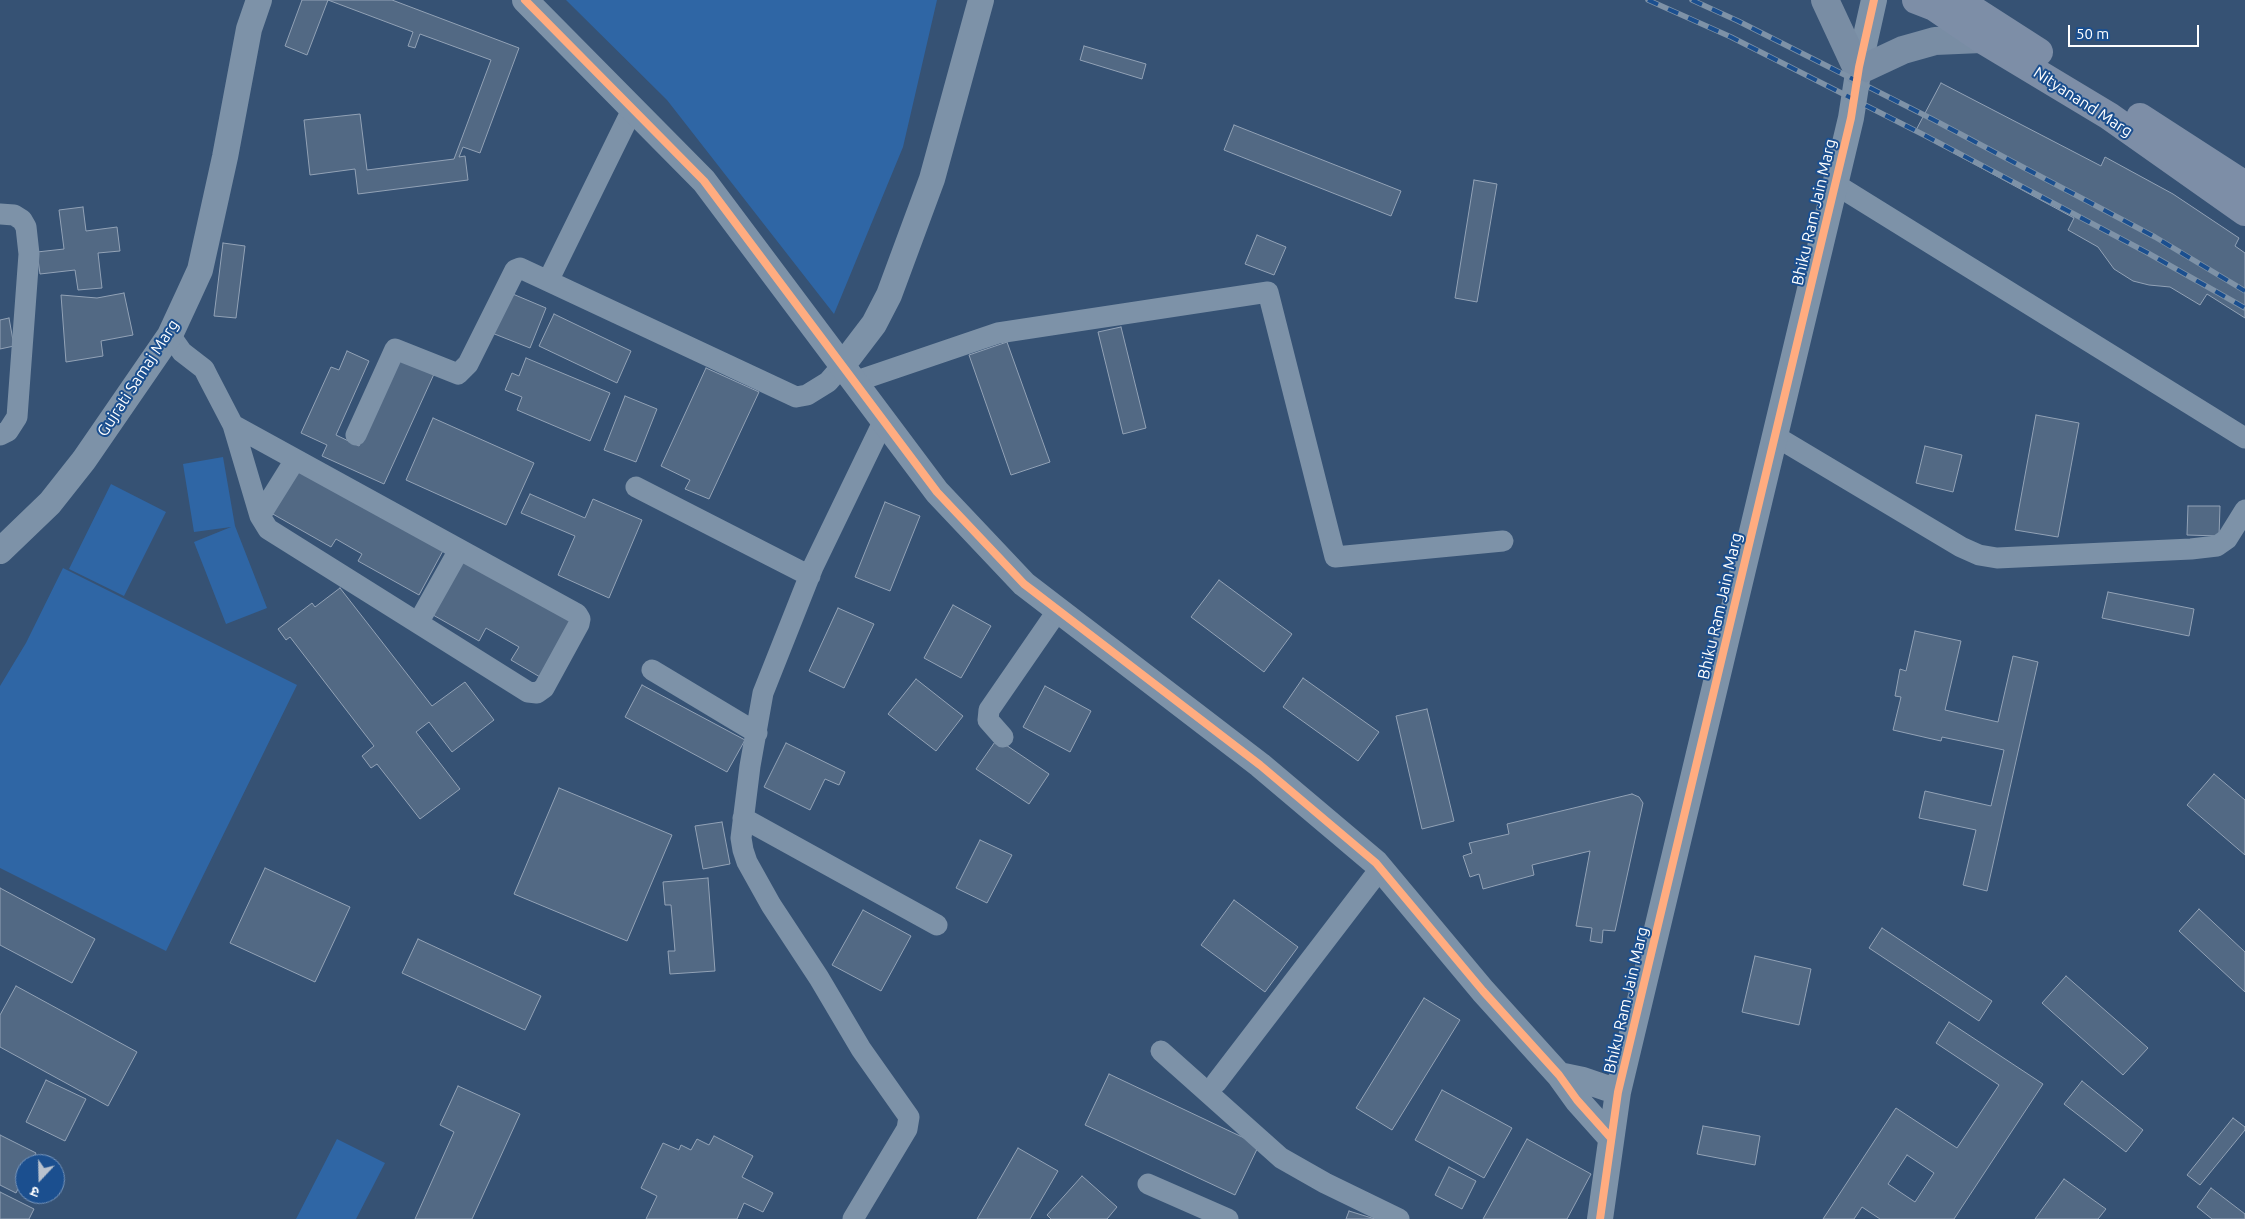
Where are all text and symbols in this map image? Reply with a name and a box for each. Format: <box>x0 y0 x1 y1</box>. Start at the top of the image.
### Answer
scale bar <box>2070 15 2201 47</box>
text: 50 m <box>2076 25 2109 42</box>
street label: Nityanand Marg <box>2030 63 2136 141</box>
street label: Bhiku Ram Jain Marg <box>1788 137 1840 287</box>
street label: Gujrati Samaj Marg <box>93 316 183 440</box>
street label: Bhiku Ram Jain Marg <box>1694 531 1746 681</box>
street label: Bhiku Ram Jain Marg <box>1600 925 1652 1075</box>
north arrow <box>15 1154 65 1204</box>
text: उ <box>28 1183 42 1201</box>

